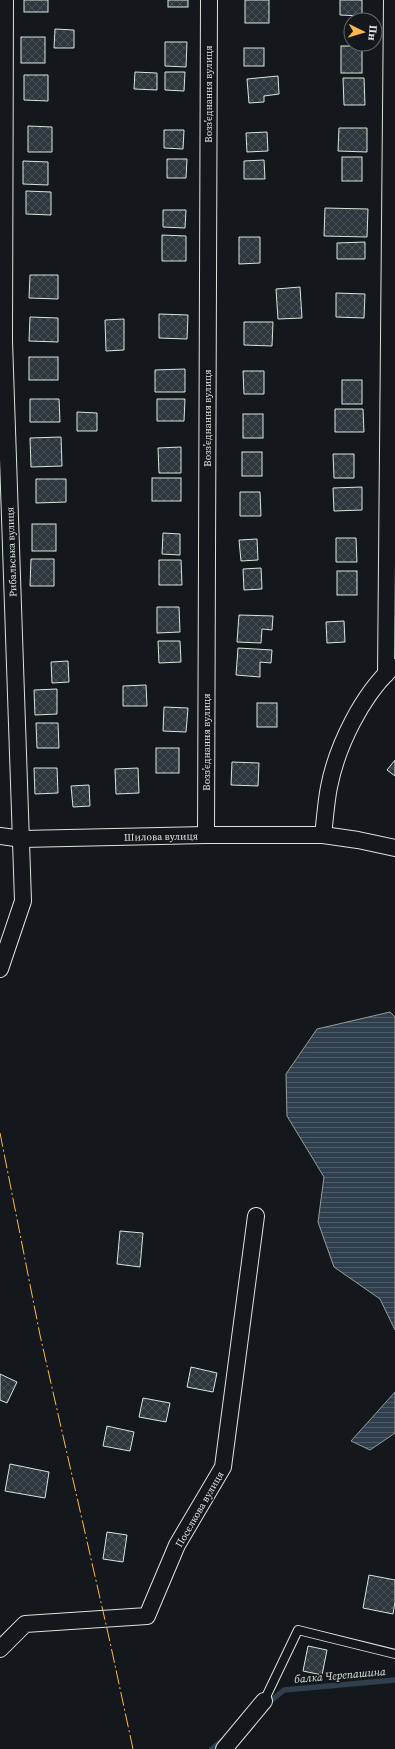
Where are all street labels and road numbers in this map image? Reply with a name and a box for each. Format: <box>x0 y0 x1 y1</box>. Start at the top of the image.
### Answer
street label: Возз’єднання вулиця <box>202 45 215 143</box>
street label: Возз’єднання вулиця <box>201 369 214 467</box>
street label: Рибальська вулиця <box>3 507 20 597</box>
street label: Возз’єднання вулиця <box>200 693 213 791</box>
street label: Шилова вулиця <box>124 829 198 844</box>
street label: Посєлкова вулиця <box>172 1469 226 1549</box>

